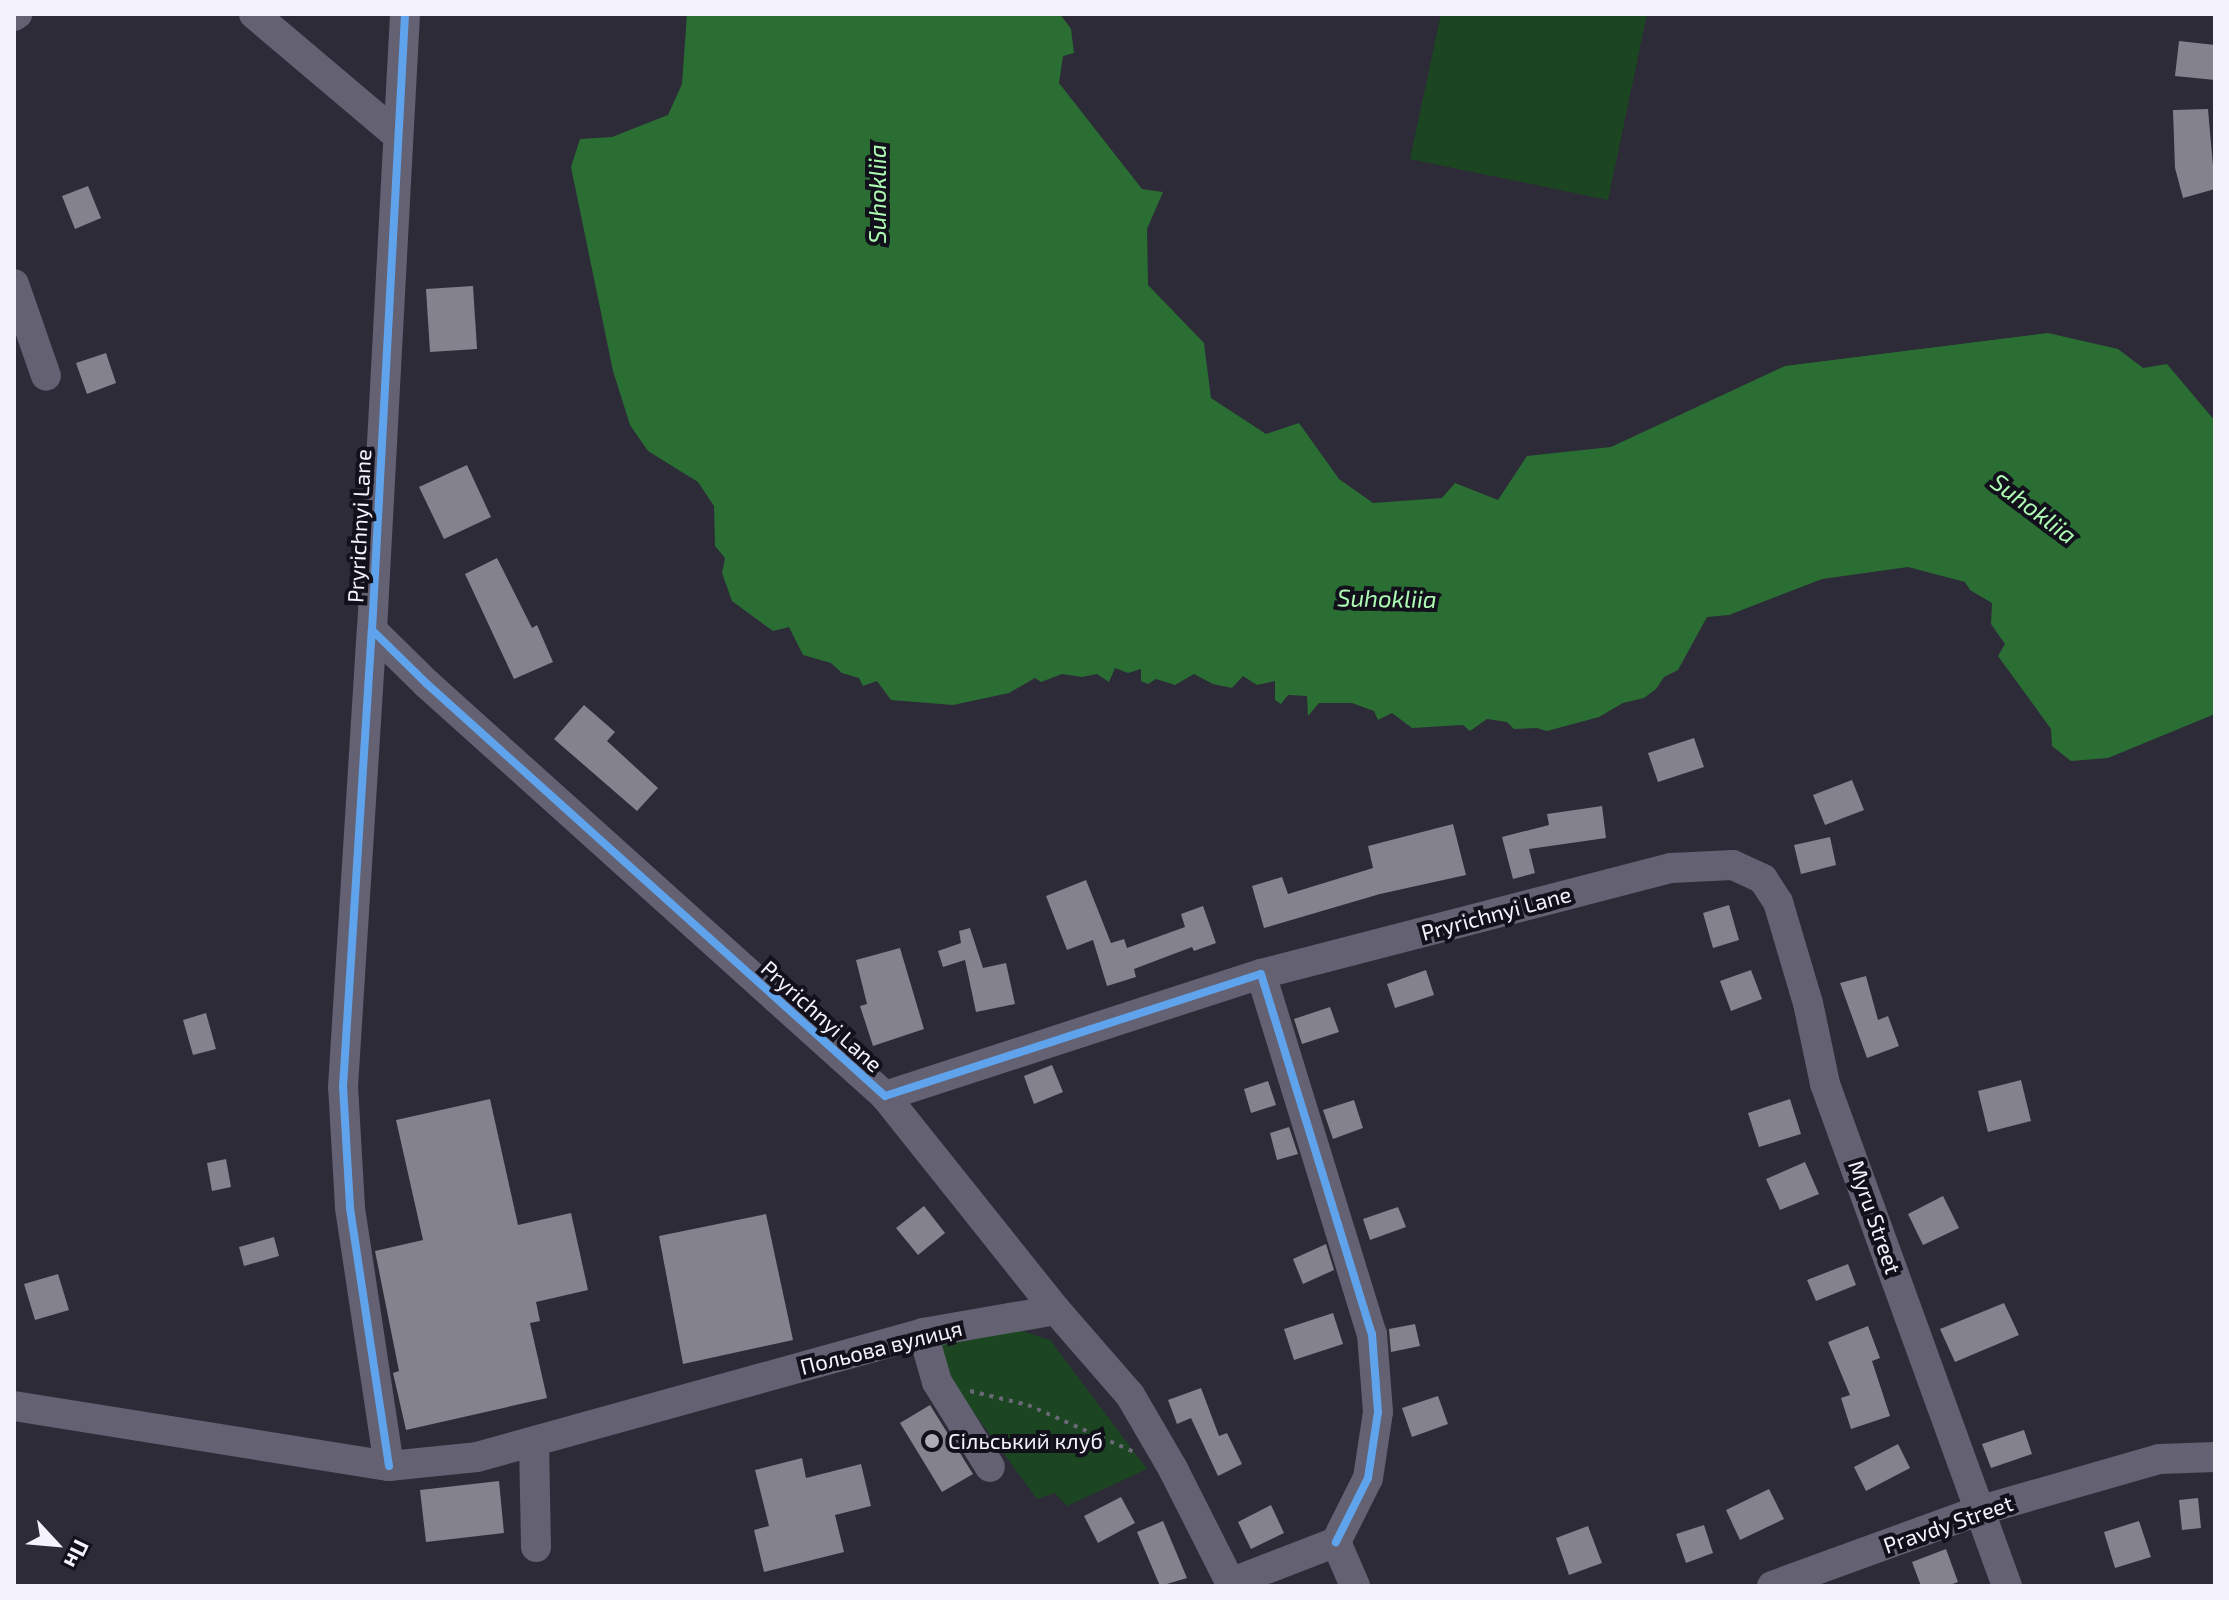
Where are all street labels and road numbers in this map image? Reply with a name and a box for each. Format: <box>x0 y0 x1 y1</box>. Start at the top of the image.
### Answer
street label: Pryrichnyi Lane <box>342 448 376 604</box>
street label: Pryrichnyi Lane <box>1418 880 1574 946</box>
street label: Pryrichnyi Lane <box>756 955 888 1077</box>
street label: Myru Street <box>1843 1157 1907 1277</box>
street label: Польова вулиця <box>797 1314 965 1380</box>
street label: Pravdy Street <box>1880 1489 2016 1559</box>

